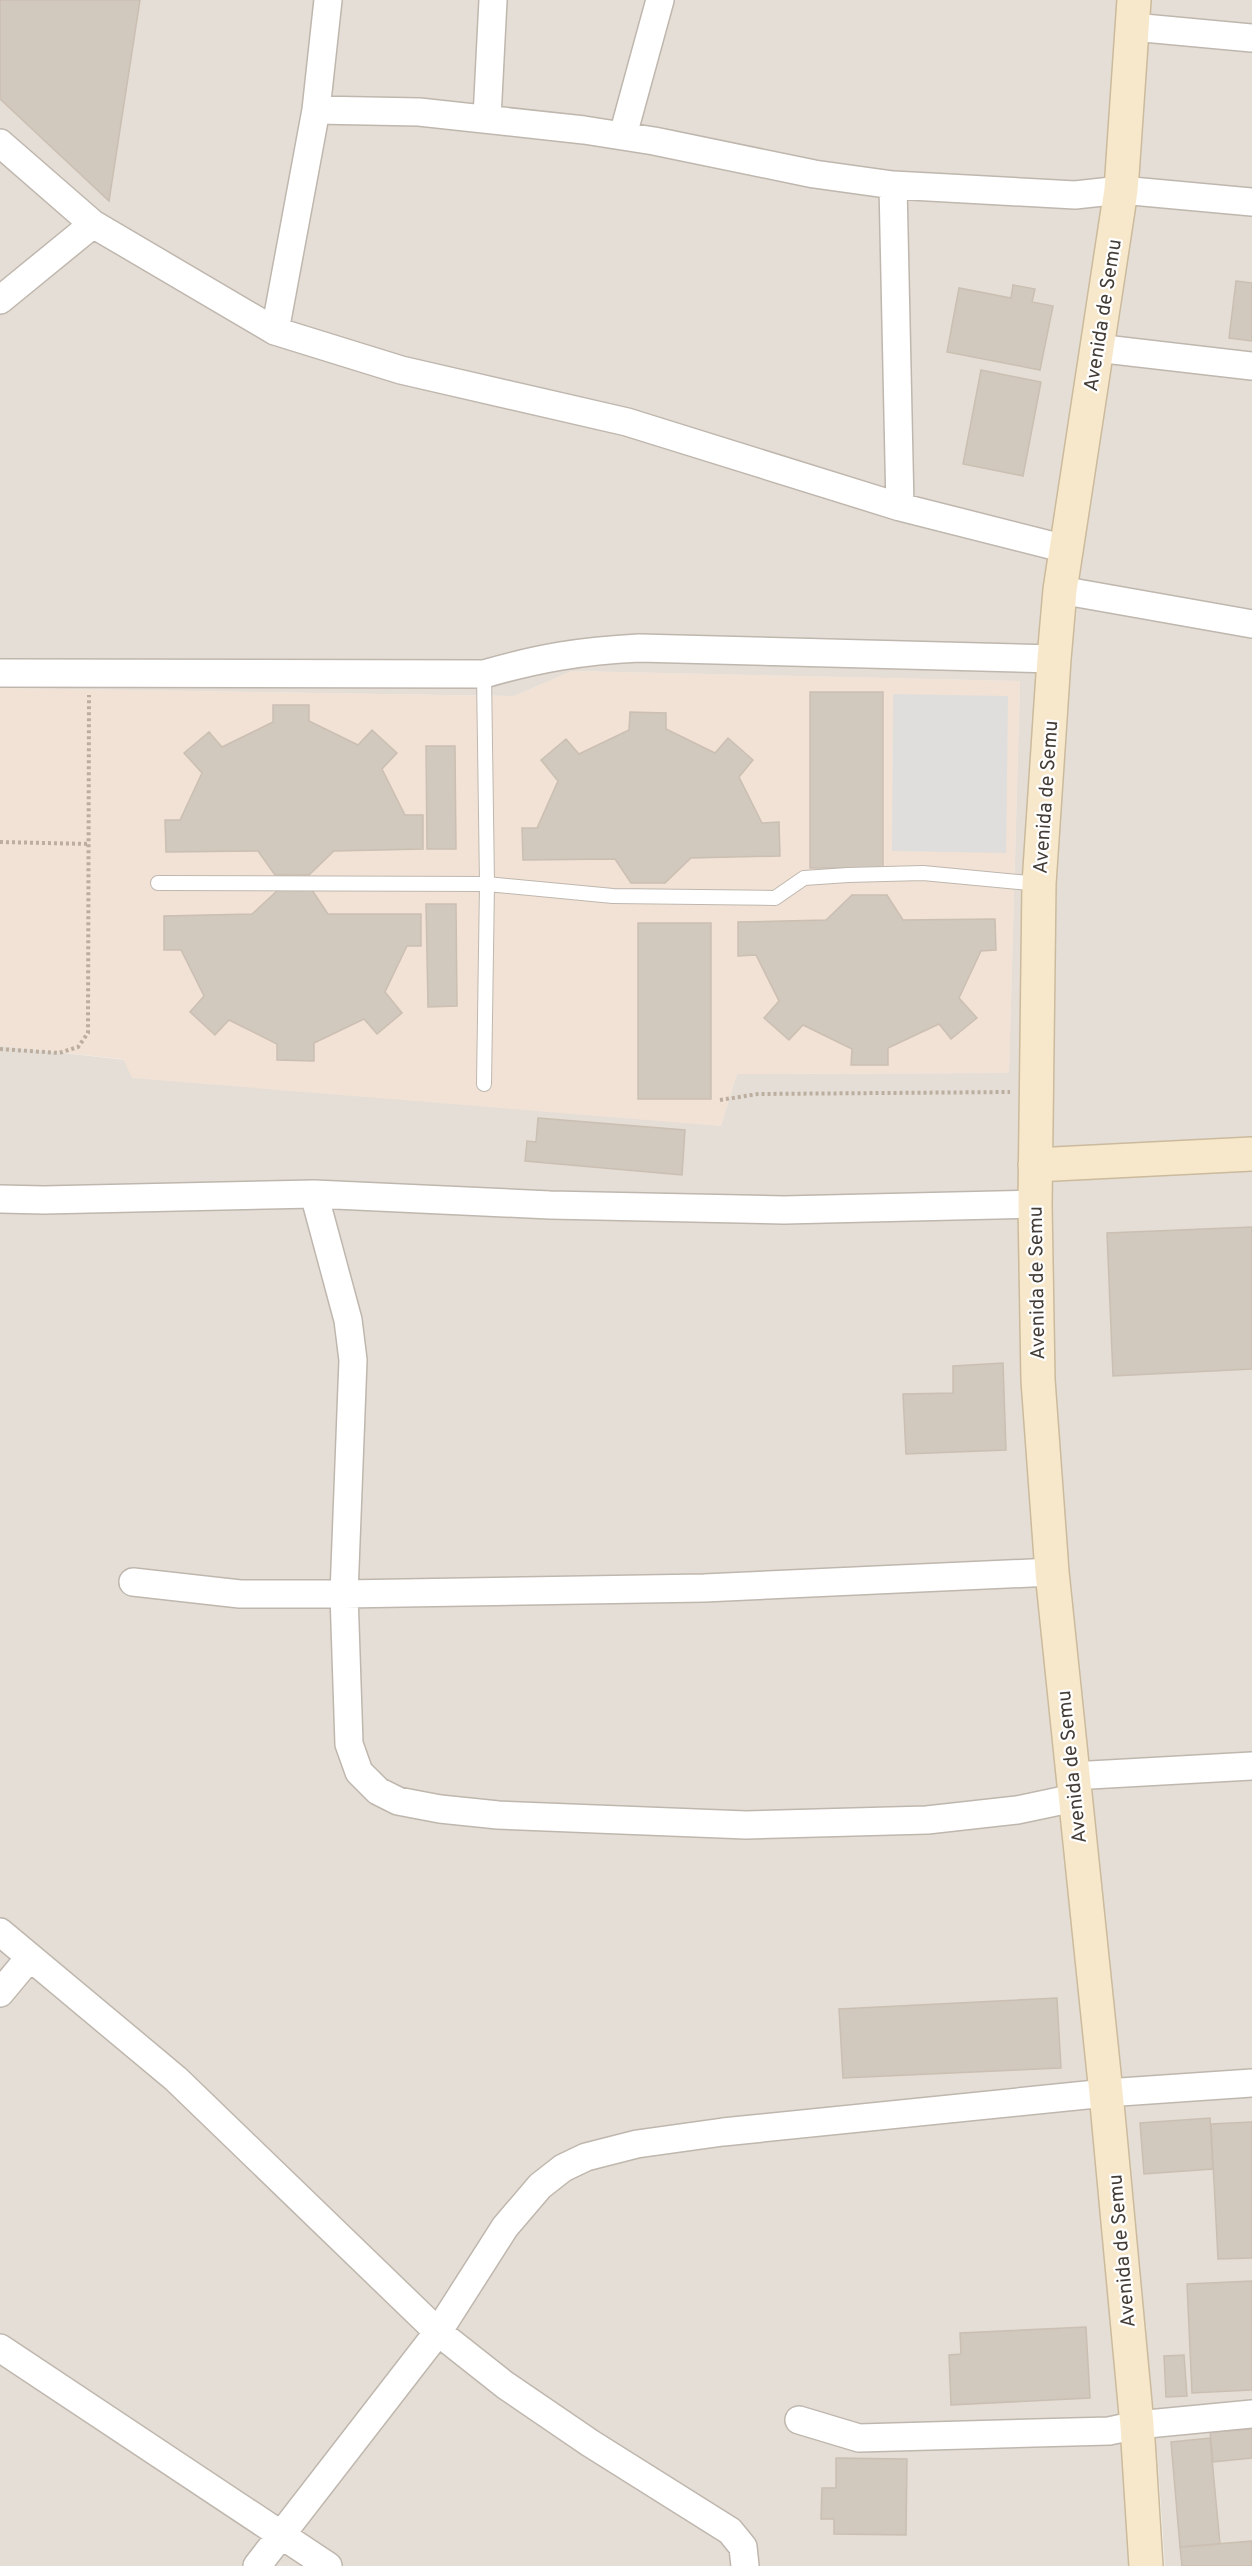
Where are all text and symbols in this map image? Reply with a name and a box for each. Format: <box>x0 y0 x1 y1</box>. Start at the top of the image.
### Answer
street label: Avenida de Semu <box>1079 237 1129 393</box>
street label: Avenida de Semu <box>1029 719 1065 875</box>
street label: Avenida de Semu <box>1024 1206 1052 1360</box>
street label: Avenida de Semu <box>1052 1689 1094 1845</box>
street label: Avenida de Semu <box>1103 2173 1143 2329</box>

